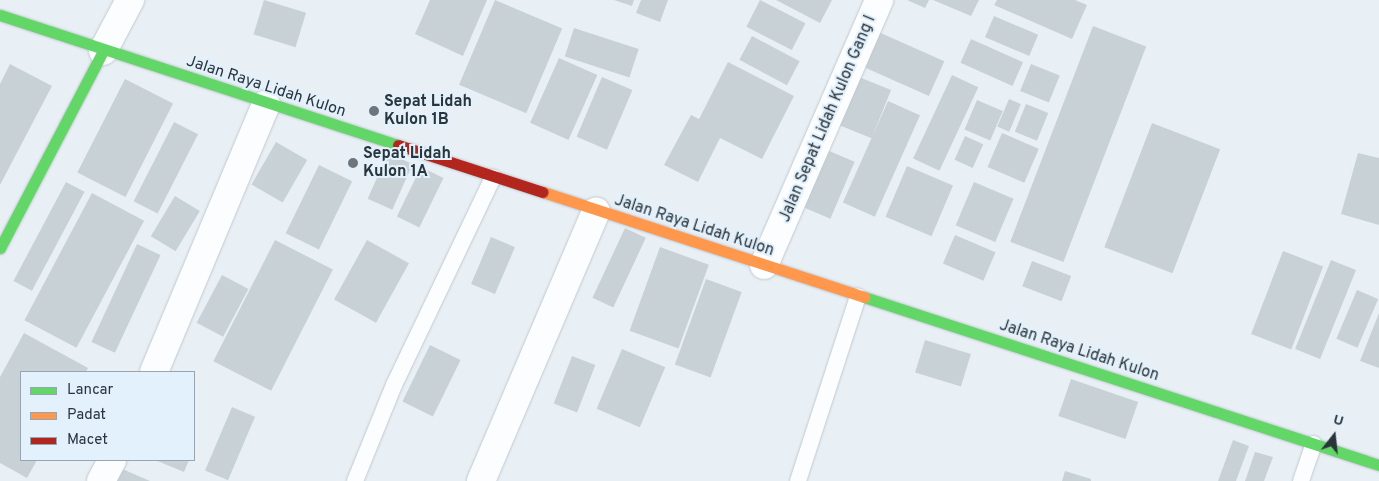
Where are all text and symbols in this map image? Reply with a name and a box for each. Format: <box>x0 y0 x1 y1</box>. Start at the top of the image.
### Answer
street label: Jalan Sepat Lidah Kulon Gang I <box>776 13 880 225</box>
street label: Jalan Raya Lidah Kulon <box>184 52 348 122</box>
place label: Sepat Lidah Kulon 1B <box>384 92 472 130</box>
marker: Sepat Lidah Kulon 1B <box>368 105 380 117</box>
place label: Sepat Lidah Kulon 1A <box>363 144 451 182</box>
marker: Sepat Lidah Kulon 1A <box>347 157 359 169</box>
street label: Jalan Raya Lidah Kulon <box>612 191 776 261</box>
street label: Jalan Raya Lidah Kulon <box>997 316 1161 386</box>
legend <box>20 371 195 461</box>
text: Lancar <box>67 381 113 400</box>
text: Padat <box>67 406 106 425</box>
north arrow <box>1309 411 1359 461</box>
text: U <box>1331 412 1345 431</box>
text: Macet <box>67 431 108 450</box>

